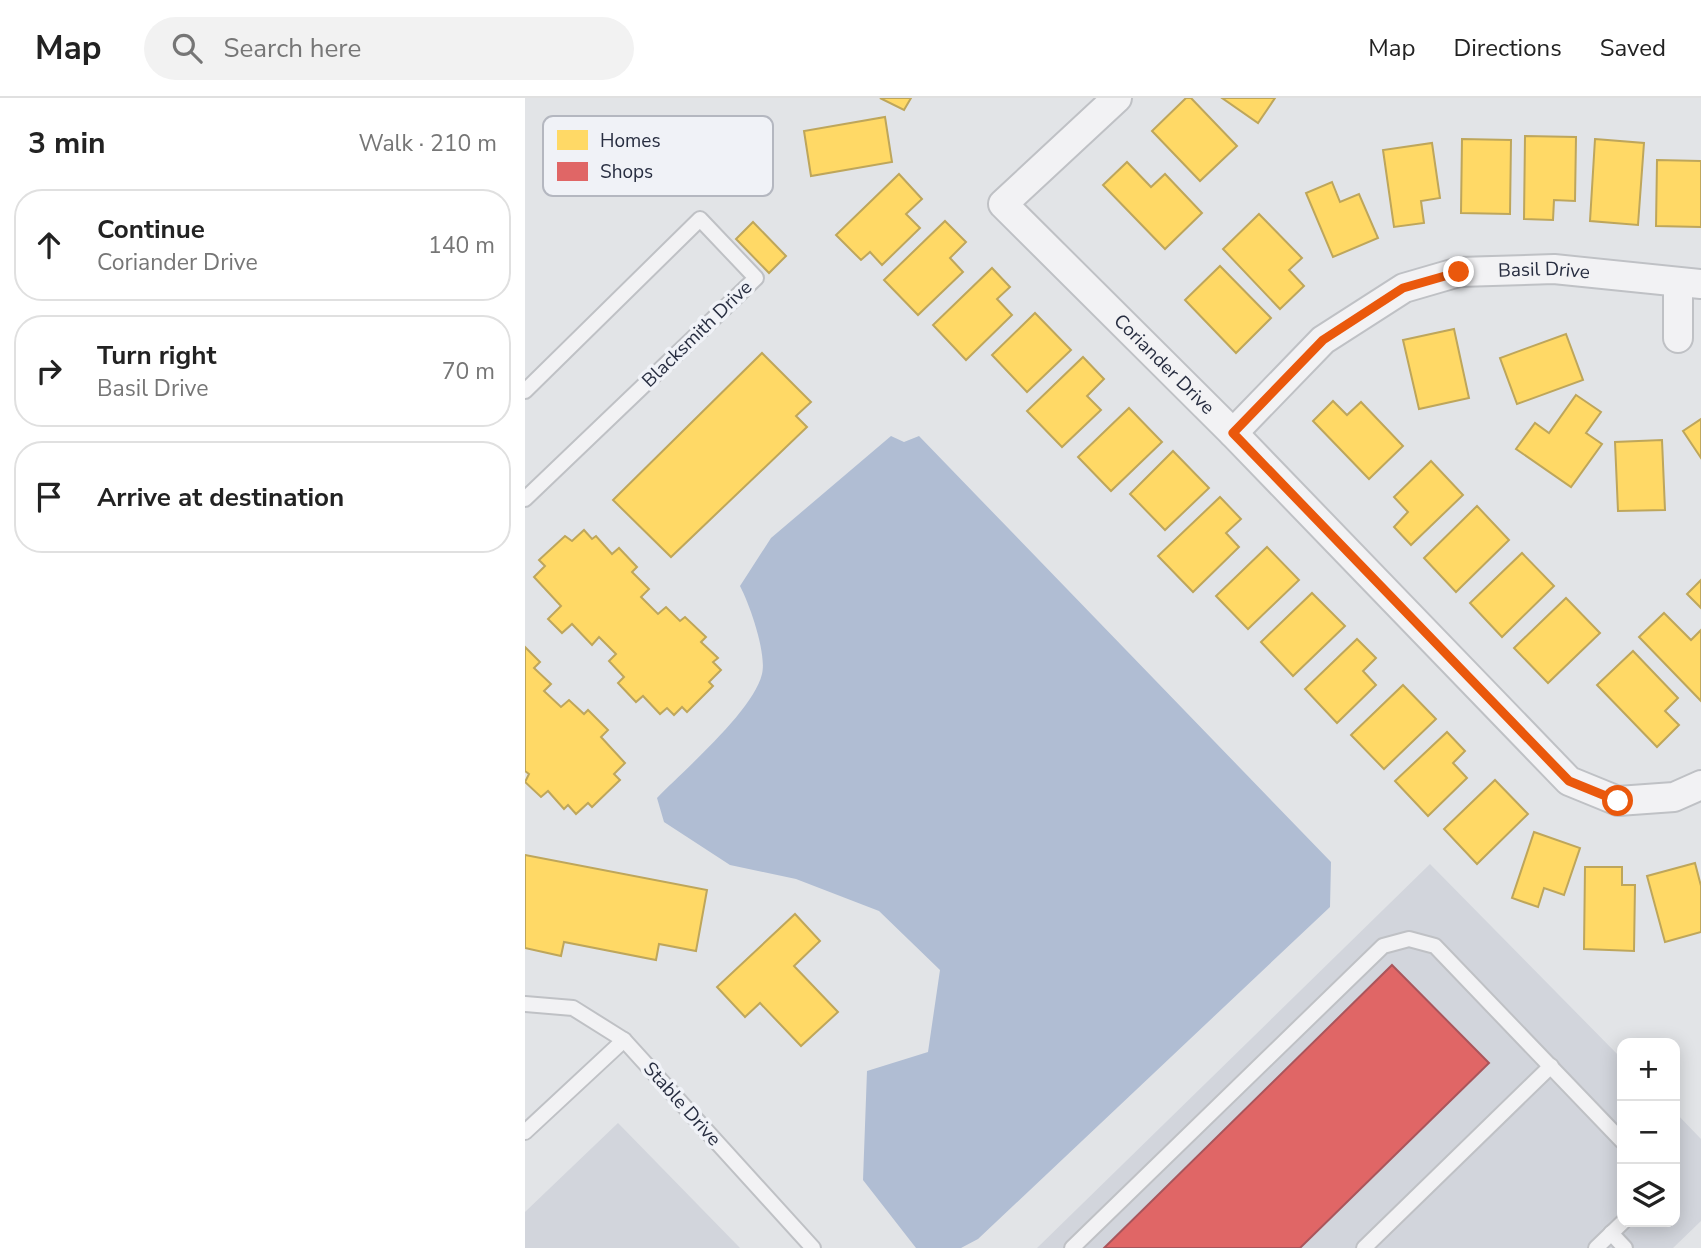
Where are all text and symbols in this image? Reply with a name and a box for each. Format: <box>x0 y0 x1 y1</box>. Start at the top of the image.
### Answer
search box <box>144 17 634 80</box>
text: Map <box>35 26 102 71</box>
icon: search <box>168 29 206 67</box>
text: Search here <box>224 31 361 66</box>
text: Map <box>1368 32 1415 64</box>
text: Directions <box>1453 32 1562 64</box>
text: Saved <box>1600 32 1666 64</box>
legend <box>543 116 773 196</box>
text: 3 min <box>28 123 106 164</box>
text: Walk · 210 m <box>358 128 497 159</box>
text: Homes <box>600 128 661 154</box>
text: Shops <box>600 159 653 185</box>
text: Continue <box>97 212 205 247</box>
icon: ahead <box>30 226 68 264</box>
text: 140 m <box>428 230 495 261</box>
text: Coriander Drive <box>97 247 258 278</box>
route end <box>1443 256 1474 287</box>
street label: Basil Drive <box>1498 256 1591 286</box>
street label: Blacksmith Drive <box>636 275 758 393</box>
street label: Coriander Drive <box>1108 308 1220 420</box>
text: Turn right <box>97 338 216 373</box>
icon: right <box>30 352 68 390</box>
text: 70 m <box>442 356 495 387</box>
text: Basil Drive <box>97 373 208 404</box>
icon: arrive <box>30 478 68 516</box>
text: Arrive at destination <box>97 480 344 515</box>
route start <box>1602 785 1633 816</box>
map controls <box>1617 1038 1680 1227</box>
button: + <box>1617 1038 1680 1101</box>
street label: Stable Drive <box>637 1056 727 1152</box>
button: − <box>1617 1101 1680 1164</box>
button: layers <box>1617 1164 1680 1227</box>

